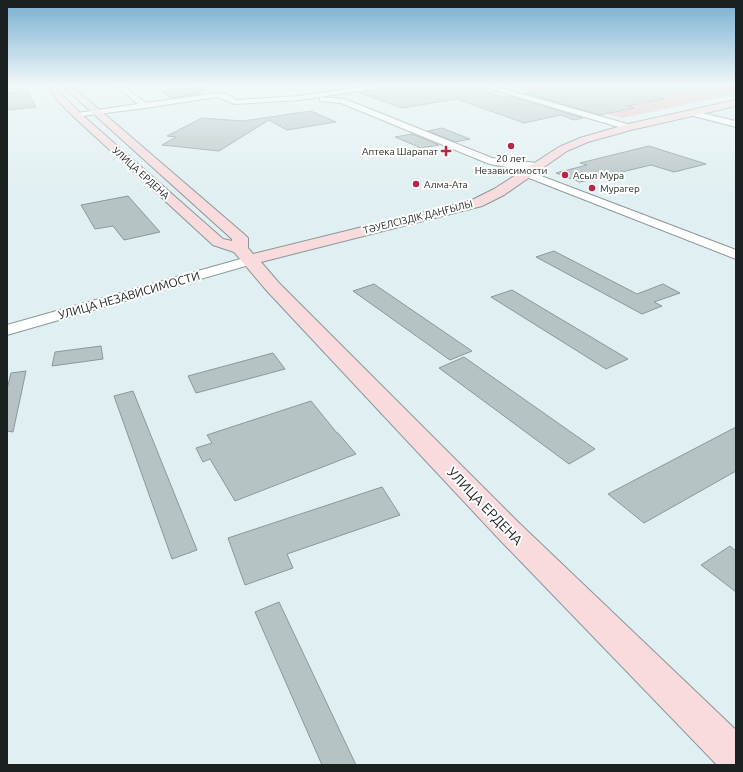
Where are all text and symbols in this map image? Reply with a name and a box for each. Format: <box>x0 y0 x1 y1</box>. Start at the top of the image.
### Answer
marker: 20 лет Независимости <box>506 141 516 151</box>
street label: УЛИЦА ЕРДЕНА <box>110 145 172 202</box>
place label: Аптека Шарапат <box>362 146 439 157</box>
marker: Аптека Шарапат <box>441 146 451 156</box>
place label: 20 лет Независимости <box>475 153 547 176</box>
marker: Асыл Мура <box>560 170 570 180</box>
place label: Асыл Мура <box>573 170 624 181</box>
marker: Алма-Ата <box>411 179 421 189</box>
place label: Алма-Ата <box>424 179 468 190</box>
marker: Мурагер <box>587 183 597 193</box>
place label: Мурагер <box>600 183 640 194</box>
street label: ТӘУЕЛСІЗДІК ДАҢҒЫЛЫ <box>362 198 474 236</box>
street label: УЛИЦА НЕЗАВИСИМОСТИ <box>57 269 201 321</box>
street label: УЛИЦА ЕРДЕНА <box>444 464 526 548</box>

